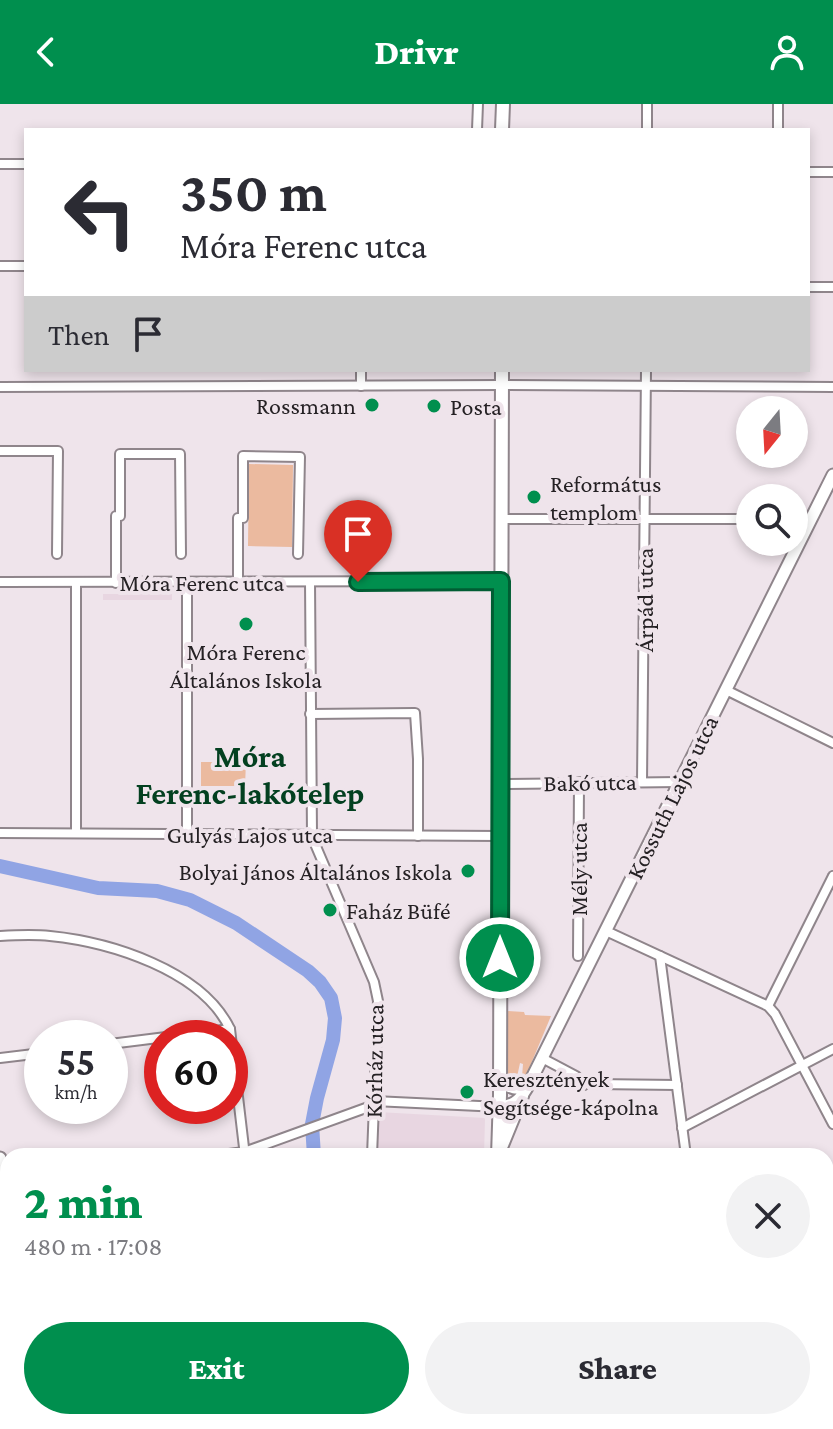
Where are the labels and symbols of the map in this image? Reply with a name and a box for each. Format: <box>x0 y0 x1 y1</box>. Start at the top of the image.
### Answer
place label: Rossmann <box>256 392 356 419</box>
place label: Posta <box>450 393 502 420</box>
marker: Rossmann <box>363 396 381 414</box>
north arrow <box>736 396 808 468</box>
marker: Posta <box>425 397 443 415</box>
place label: Református templom <box>550 470 661 525</box>
marker: Református templom <box>525 488 543 506</box>
pin <box>324 500 392 582</box>
street label: Árpád utca <box>631 548 658 652</box>
street label: Móra Ferenc utca <box>120 569 284 596</box>
marker: Móra Ferenc Általános Iskola <box>237 615 255 633</box>
place label: Móra Ferenc Általános Iskola <box>170 638 322 693</box>
street label: Kossuth Lajos utca <box>621 711 723 883</box>
district label: Móra Ferenc-lakótelep <box>136 738 364 811</box>
street label: Bakó utca <box>543 768 637 796</box>
street label: Gulyás Lajos utca <box>167 821 333 848</box>
street label: Mély utca <box>565 822 592 916</box>
place label: Bolyai János Általános Iskola <box>179 858 452 885</box>
marker: Bolyai János Általános Iskola <box>459 862 477 880</box>
place label: Faház Büfé <box>346 897 450 924</box>
marker: Faház Büfé <box>321 901 339 919</box>
position arrow <box>458 916 542 1000</box>
street label: Kórház utca <box>360 1004 388 1118</box>
speed limit sign: 60 <box>144 1020 248 1124</box>
place label: Keresztények Segítsége-kápolna <box>483 1065 659 1120</box>
marker: Keresztények Segítsége-kápolna <box>458 1083 476 1101</box>

